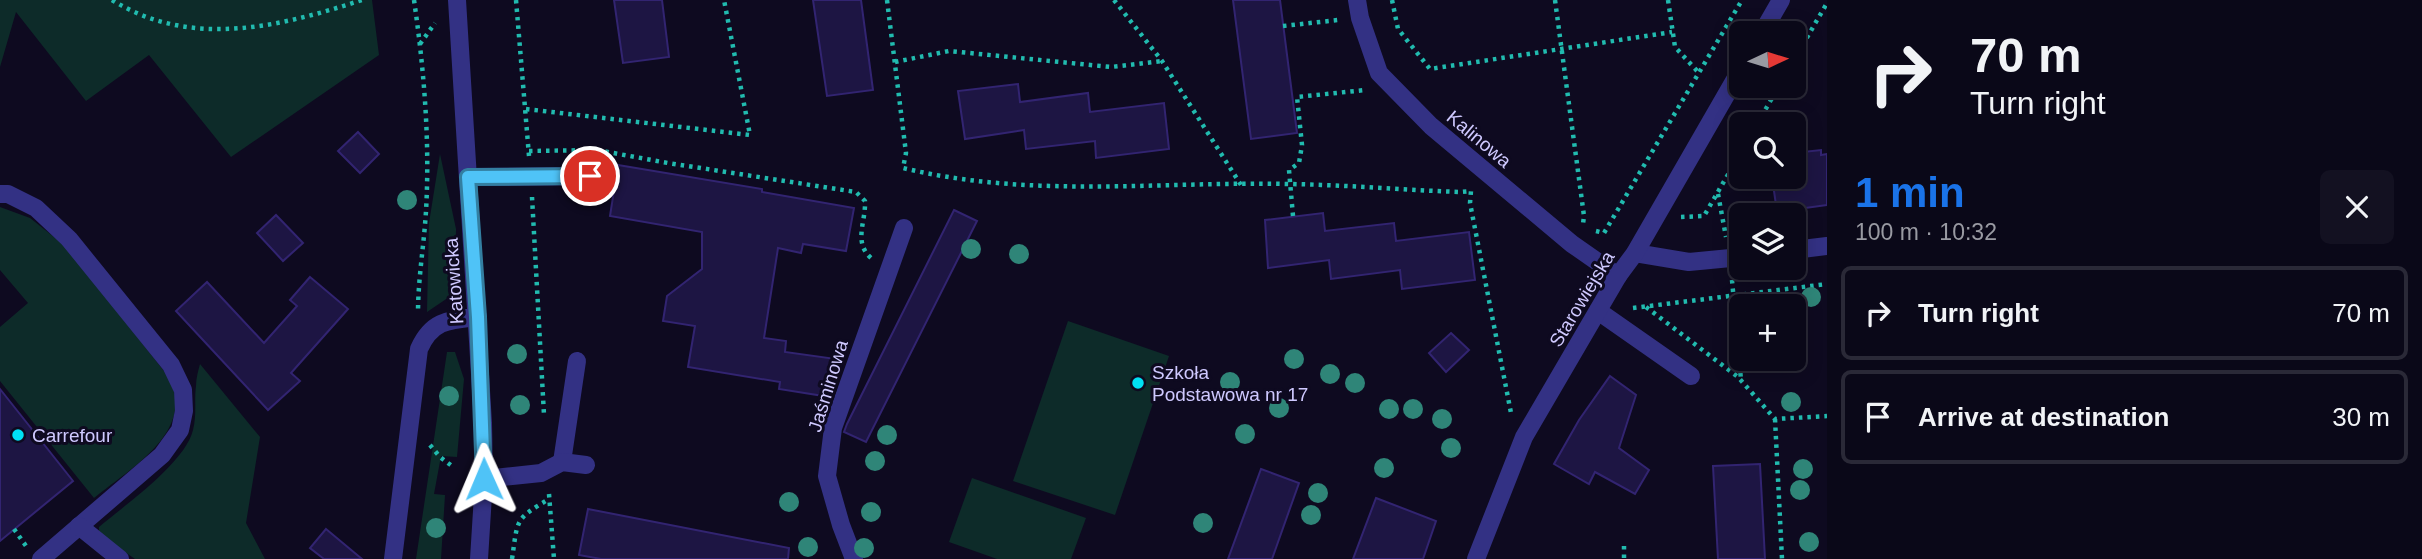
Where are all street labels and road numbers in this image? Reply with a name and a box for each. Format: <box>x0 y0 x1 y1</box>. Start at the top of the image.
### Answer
street label: Kalinowa <box>1443 106 1516 172</box>
street label: Katowicka <box>440 237 467 325</box>
street label: Starowiejska <box>1545 247 1619 351</box>
street label: Jaśminowa <box>804 337 852 435</box>

